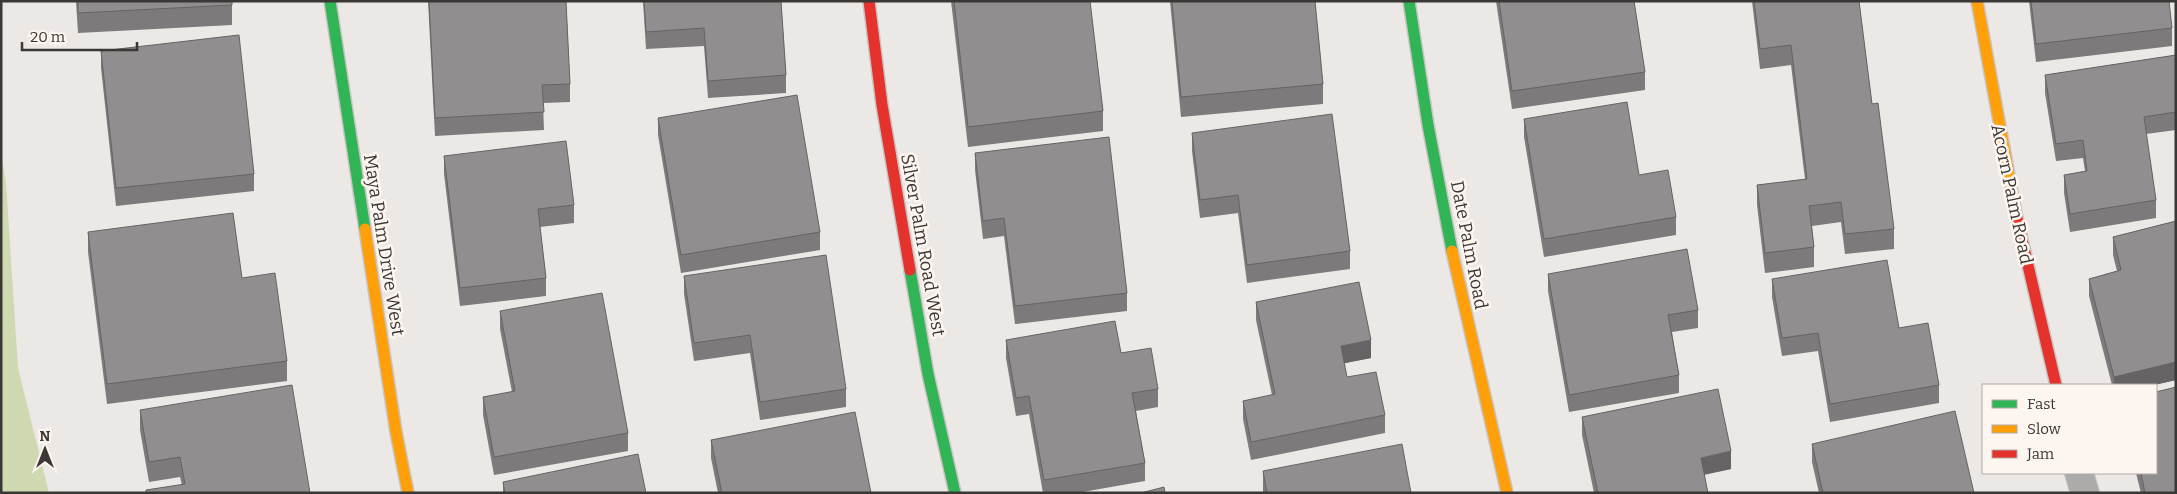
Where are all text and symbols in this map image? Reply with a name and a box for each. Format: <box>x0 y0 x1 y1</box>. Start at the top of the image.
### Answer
scale bar <box>22 20 138 52</box>
text: 20 m <box>30 28 66 46</box>
street label: Acorn Palm Road <box>1986 122 2038 266</box>
street label: Silver Palm Road West <box>896 152 950 339</box>
street label: Maya Palm Drive West <box>359 153 409 338</box>
street label: Date Palm Road <box>1446 179 1492 311</box>
legend <box>1982 384 2157 474</box>
text: Fast <box>2027 395 2056 413</box>
text: Slow <box>2027 420 2062 438</box>
north arrow <box>20 424 70 474</box>
text: N <box>40 428 51 445</box>
text: Jam <box>2026 445 2055 463</box>

